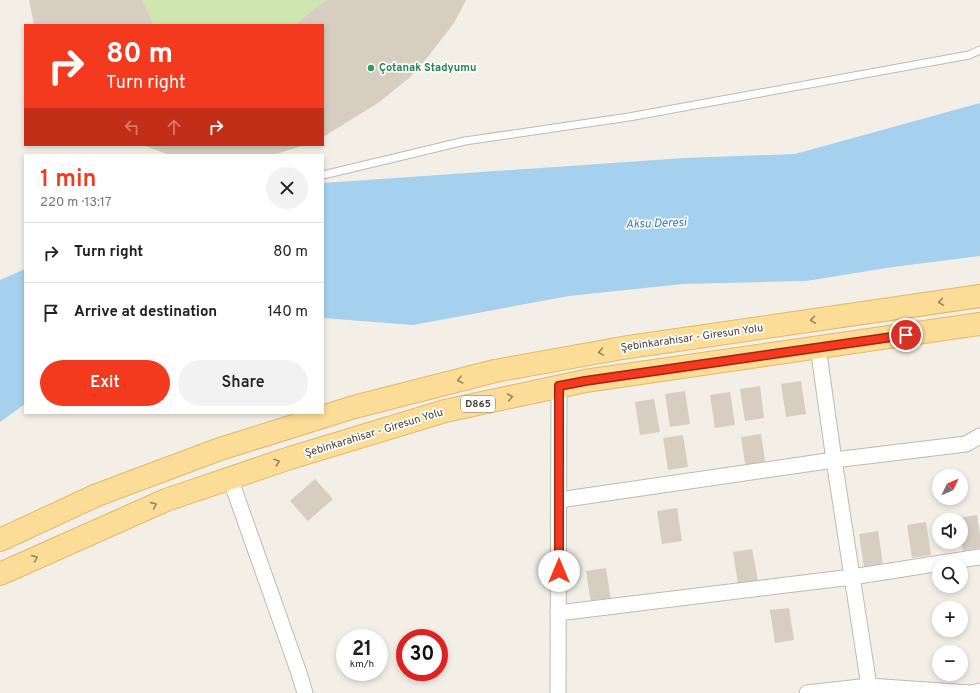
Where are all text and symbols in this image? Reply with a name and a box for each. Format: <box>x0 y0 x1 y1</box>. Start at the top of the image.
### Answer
text: 80 m <box>106 37 173 73</box>
icon: right <box>40 40 92 92</box>
place label: Çotanak Stadyumu <box>379 61 476 75</box>
marker: Çotanak Stadyumu <box>366 63 376 73</box>
text: Turn right <box>106 72 186 95</box>
icon: left <box>121 116 143 138</box>
icon: ahead <box>163 116 185 138</box>
icon: right <box>205 116 227 138</box>
text: 1 min <box>40 165 97 195</box>
button: close <box>266 167 308 209</box>
text: 220 m · 13:17 <box>40 195 112 211</box>
water label: Aksu Deresi <box>625 215 688 233</box>
icon: right <box>40 242 62 264</box>
text: Turn right <box>74 243 143 262</box>
text: 80 m <box>273 243 308 262</box>
one-way arrow <box>938 297 944 306</box>
icon: arrive <box>40 302 62 324</box>
text: Arrive at destination <box>74 303 217 322</box>
text: 140 m <box>268 303 308 322</box>
one-way arrow <box>810 315 816 324</box>
pin <box>889 318 923 352</box>
street label: Şebinkarahisar - Giresun Yolu <box>620 321 764 355</box>
icon: arrive <box>895 324 917 346</box>
one-way arrow <box>598 347 604 356</box>
button: Exit <box>40 360 170 406</box>
button: Share <box>178 360 308 406</box>
one-way arrow <box>457 375 463 383</box>
one-way arrow <box>507 393 513 402</box>
road number: D865 <box>461 396 495 412</box>
street label: Şebinkarahisar - Giresun Yolu <box>303 405 445 461</box>
one-way arrow <box>273 459 280 467</box>
north arrow <box>932 469 968 505</box>
map controls <box>932 469 968 681</box>
one-way arrow <box>150 502 158 510</box>
button: sound <box>932 513 968 549</box>
position arrow <box>538 550 580 592</box>
one-way arrow <box>32 554 39 562</box>
button: search <box>932 557 968 593</box>
button: + <box>932 601 968 637</box>
speed limit sign: 30 <box>396 629 448 681</box>
text: 21 <box>352 637 372 663</box>
button: − <box>932 645 968 681</box>
text: km/h <box>350 658 374 671</box>

